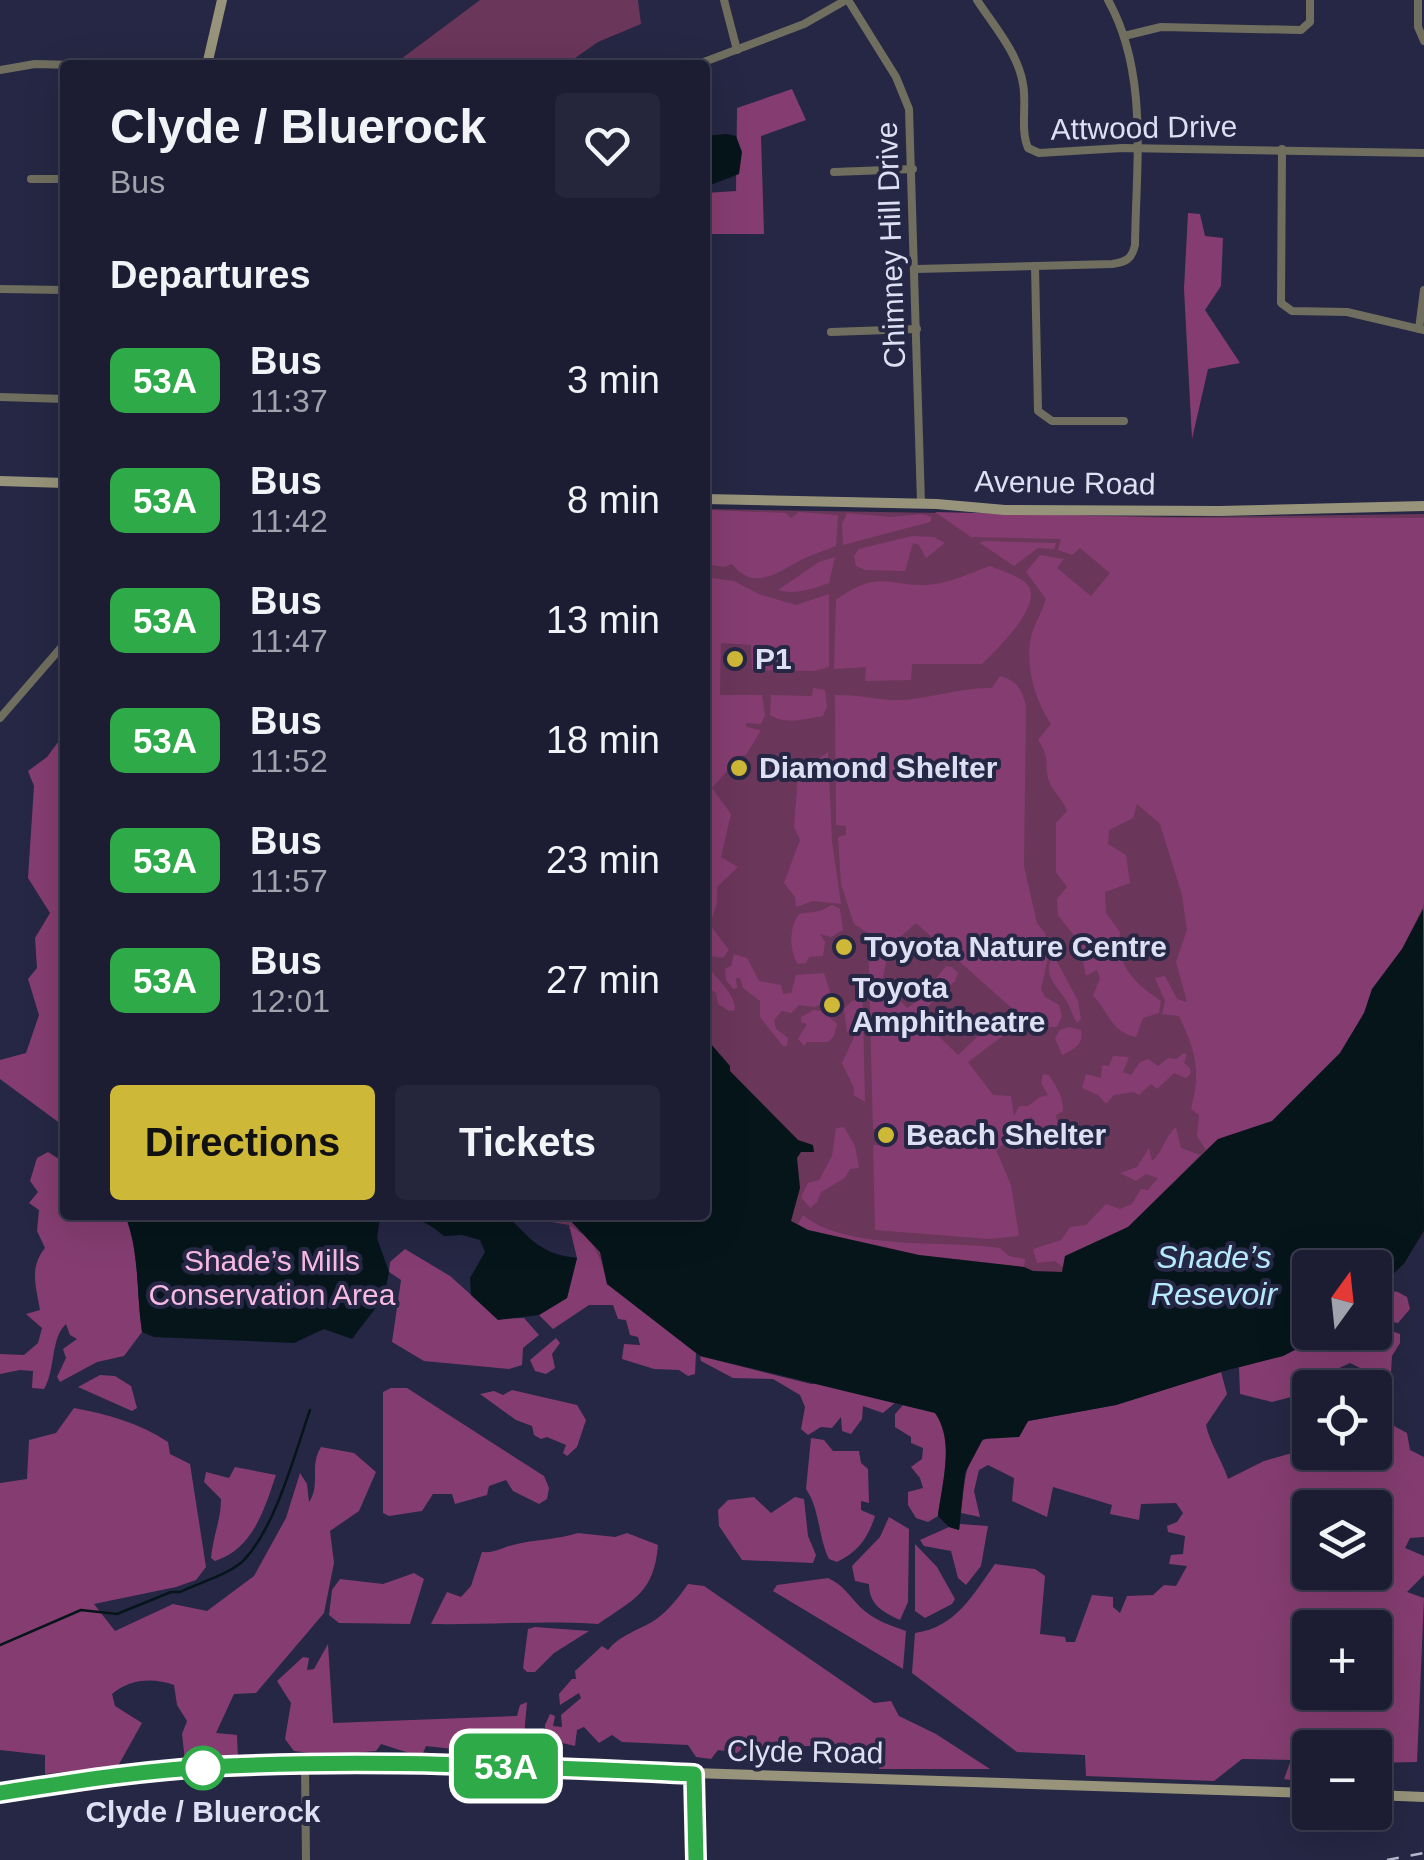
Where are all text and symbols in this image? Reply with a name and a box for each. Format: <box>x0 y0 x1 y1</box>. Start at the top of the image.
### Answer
button: heart <box>555 93 660 198</box>
text: Clyde / Bluerock <box>110 100 486 153</box>
street label: Attwood Drive <box>1050 109 1238 146</box>
street label: Chimney Hill Drive <box>870 121 911 369</box>
text: Bus <box>110 164 165 200</box>
text: Departures <box>110 254 311 296</box>
text: Bus <box>250 340 322 382</box>
text: 3 min <box>567 359 660 401</box>
text: 53A <box>133 361 197 400</box>
text: 11:37 <box>250 383 328 419</box>
text: Bus <box>250 460 322 502</box>
street label: Avenue Road <box>974 464 1156 501</box>
text: 8 min <box>567 479 660 521</box>
text: 53A <box>133 481 197 520</box>
text: 11:42 <box>250 503 328 539</box>
text: Bus <box>250 580 322 622</box>
text: 13 min <box>546 599 660 641</box>
text: 53A <box>133 601 197 640</box>
text: 11:47 <box>250 623 328 659</box>
place label: P1 <box>755 642 792 675</box>
marker: P1 <box>724 648 746 670</box>
text: Bus <box>250 700 322 742</box>
text: 18 min <box>546 719 660 761</box>
text: 53A <box>133 721 197 760</box>
text: 11:52 <box>250 743 328 779</box>
place label: Diamond Shelter <box>759 751 998 784</box>
marker: Diamond Shelter <box>728 757 750 779</box>
text: Bus <box>250 820 322 862</box>
text: 23 min <box>546 839 660 881</box>
text: 53A <box>133 841 197 880</box>
text: 11:57 <box>250 863 328 899</box>
place label: Toyota Nature Centre <box>864 930 1167 963</box>
marker: Toyota Nature Centre <box>833 936 855 958</box>
text: Bus <box>250 940 322 982</box>
text: 27 min <box>546 959 660 1001</box>
text: 53A <box>133 961 197 1000</box>
place label: Toyota Amphitheatre <box>852 971 1045 1038</box>
text: 12:01 <box>250 983 330 1019</box>
marker: Toyota Amphitheatre <box>821 994 843 1016</box>
button: Directions <box>110 1085 375 1200</box>
button: Tickets <box>395 1085 660 1200</box>
place label: Beach Shelter <box>906 1118 1106 1151</box>
marker: Beach Shelter <box>875 1124 897 1146</box>
water label: Shade’s Resevoir <box>1151 1239 1278 1312</box>
park label: Shade’s Mills Conservation Area <box>149 1244 396 1311</box>
north arrow <box>1292 1250 1392 1350</box>
map controls <box>1292 1250 1392 1830</box>
button: locate <box>1292 1370 1392 1470</box>
button: layers <box>1292 1490 1392 1590</box>
button: + <box>1292 1610 1392 1710</box>
button: − <box>1292 1730 1392 1830</box>
line badge: 53A <box>448 1734 564 1798</box>
street label: Clyde Road <box>726 1734 884 1769</box>
marker: Clyde / Bluerock <box>182 1747 224 1789</box>
text: 53A <box>474 1747 538 1786</box>
place label: Clyde / Bluerock <box>85 1795 321 1828</box>

